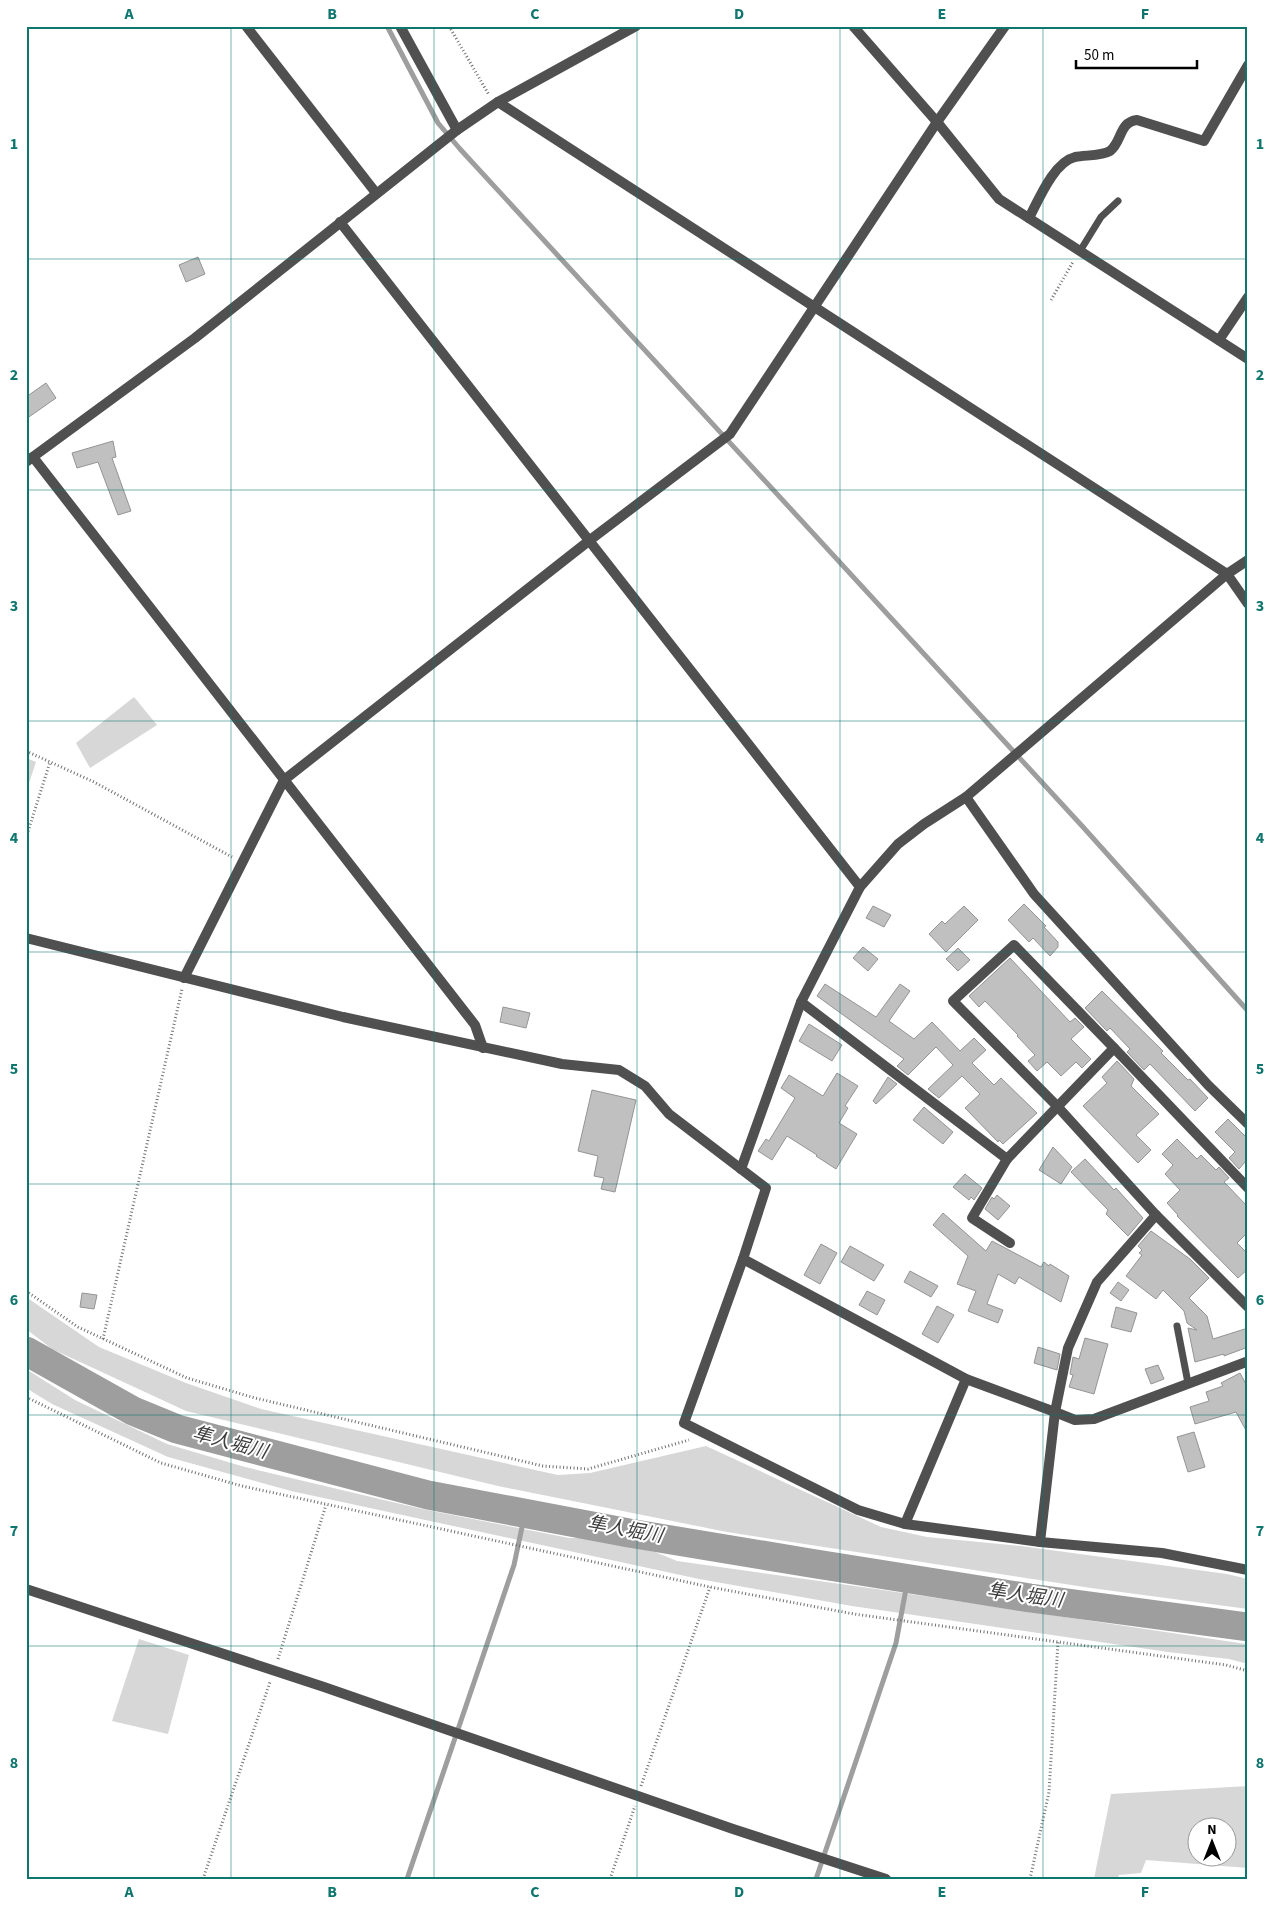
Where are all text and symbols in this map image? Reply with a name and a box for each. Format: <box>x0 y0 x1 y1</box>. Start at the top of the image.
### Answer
text: A <box>123 3 134 25</box>
text: B <box>327 3 337 25</box>
text: C <box>530 3 540 25</box>
text: D <box>734 3 744 25</box>
text: E <box>938 3 946 25</box>
text: F <box>1141 3 1149 25</box>
scale bar <box>1076 38 1198 70</box>
text: 50 m <box>1084 45 1114 66</box>
text: 1 <box>10 133 18 155</box>
text: 1 <box>1256 133 1264 155</box>
text: 2 <box>10 364 18 386</box>
text: 2 <box>1256 364 1264 386</box>
text: 3 <box>10 595 18 617</box>
text: 3 <box>1256 595 1264 617</box>
text: 4 <box>10 827 19 849</box>
text: 4 <box>1256 827 1265 849</box>
text: 5 <box>10 1058 18 1080</box>
text: 5 <box>1256 1058 1264 1080</box>
text: 6 <box>10 1289 18 1311</box>
text: 6 <box>1256 1289 1264 1311</box>
water label: 隼人堀川 <box>190 1420 272 1466</box>
water label: 隼人堀川 <box>585 1510 667 1550</box>
text: 7 <box>10 1520 18 1542</box>
text: 7 <box>1256 1520 1264 1542</box>
water label: 隼人堀川 <box>985 1577 1066 1615</box>
text: 8 <box>10 1752 18 1774</box>
text: 8 <box>1256 1752 1264 1774</box>
north arrow <box>1186 1818 1236 1868</box>
text: N <box>1207 1820 1217 1840</box>
text: A <box>123 1881 134 1903</box>
text: B <box>327 1881 337 1903</box>
text: C <box>530 1881 540 1903</box>
text: D <box>734 1881 744 1903</box>
text: E <box>938 1881 946 1903</box>
text: F <box>1141 1881 1149 1903</box>

